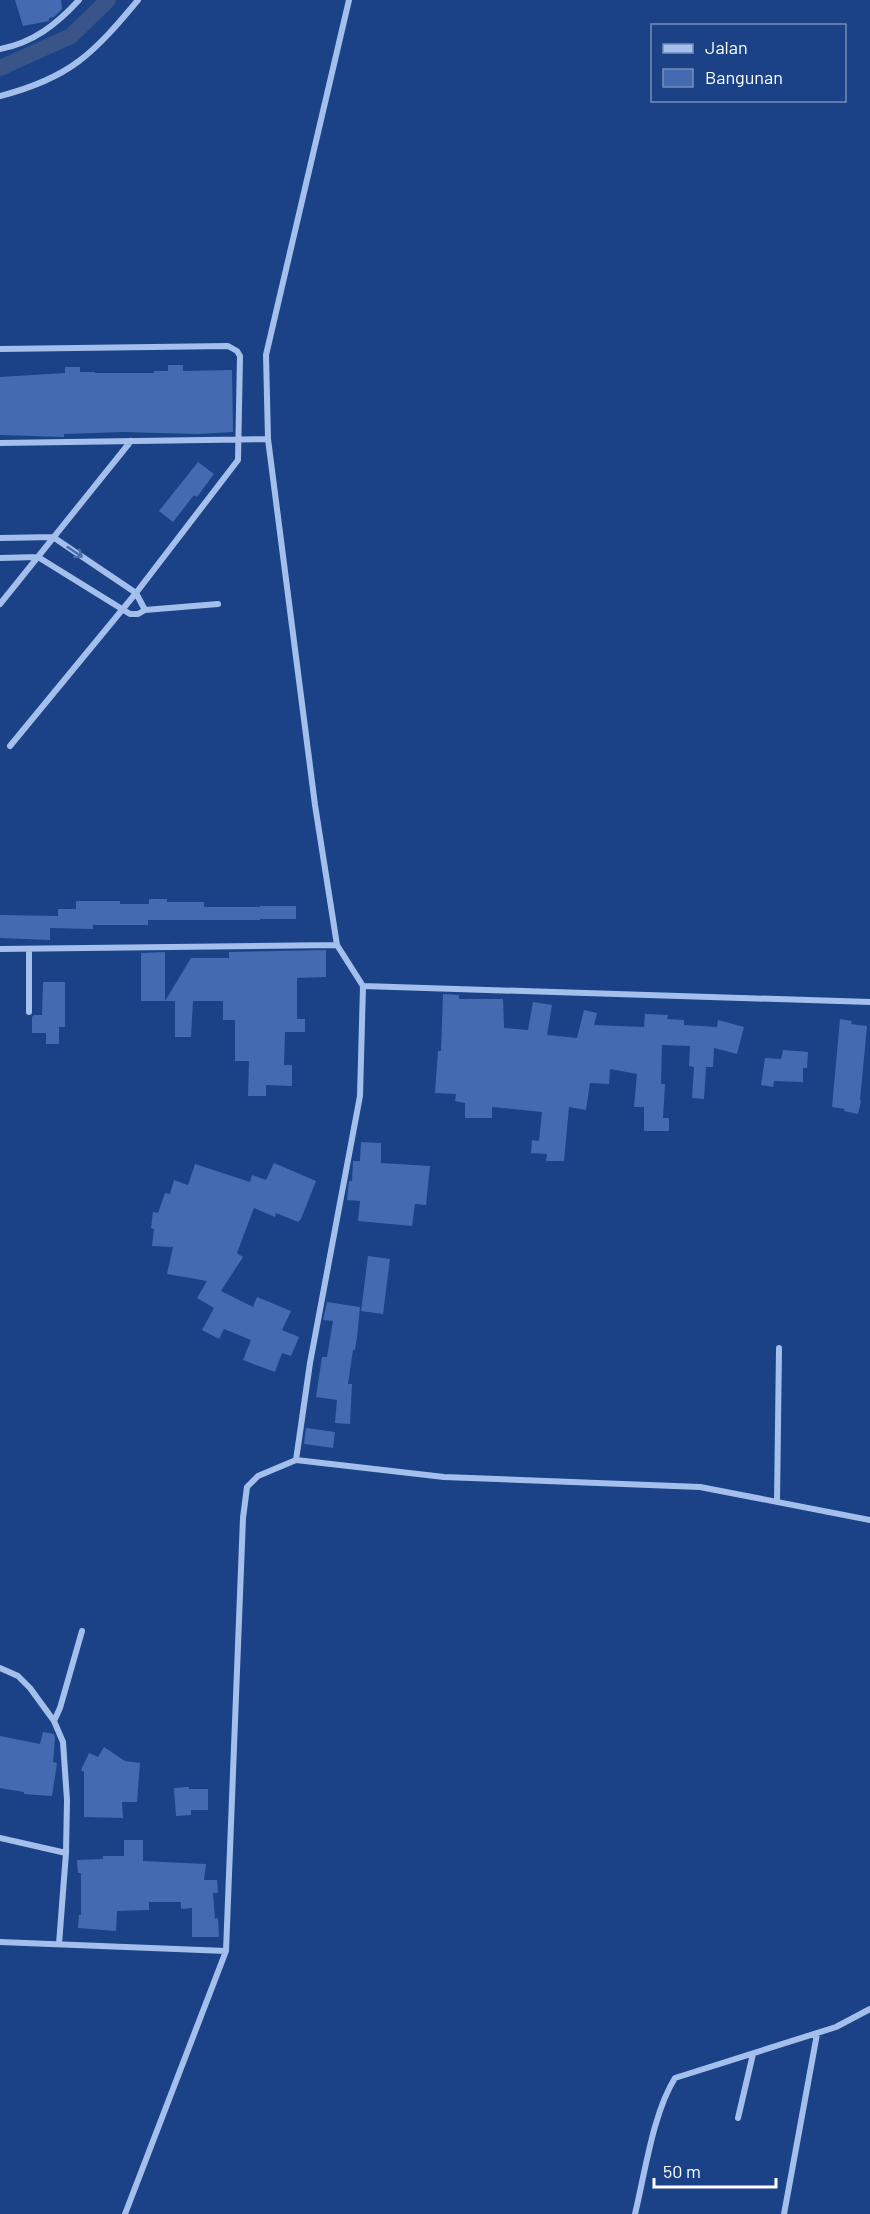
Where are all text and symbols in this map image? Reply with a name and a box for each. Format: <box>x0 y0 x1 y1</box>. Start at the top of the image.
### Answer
legend <box>651 24 846 102</box>
text: Jalan <box>705 36 748 58</box>
text: Bangunan <box>705 66 783 88</box>
one-way arrow <box>66 546 83 558</box>
scale bar <box>654 2151 776 2189</box>
text: 50 m <box>663 2160 701 2182</box>

